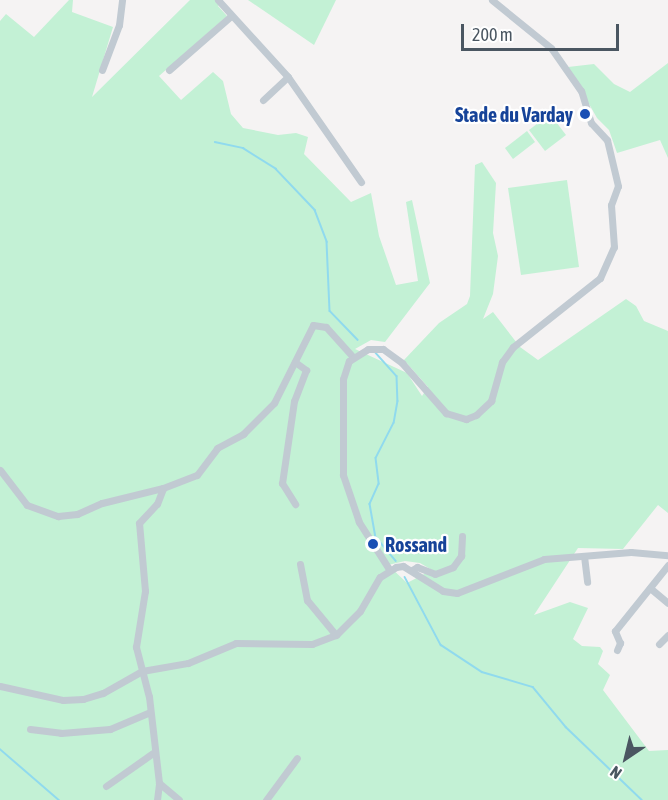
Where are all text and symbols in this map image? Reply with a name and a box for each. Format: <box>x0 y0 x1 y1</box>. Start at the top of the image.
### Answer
scale bar <box>464 12 622 50</box>
text: 200 m <box>472 24 513 45</box>
place label: Stade du Varday <box>455 102 573 126</box>
marker: Stade du Varday <box>578 107 592 121</box>
place label: Rossand <box>385 532 447 556</box>
marker: Rossand <box>366 537 380 551</box>
north arrow <box>596 728 656 788</box>
text: N <box>607 763 625 783</box>

